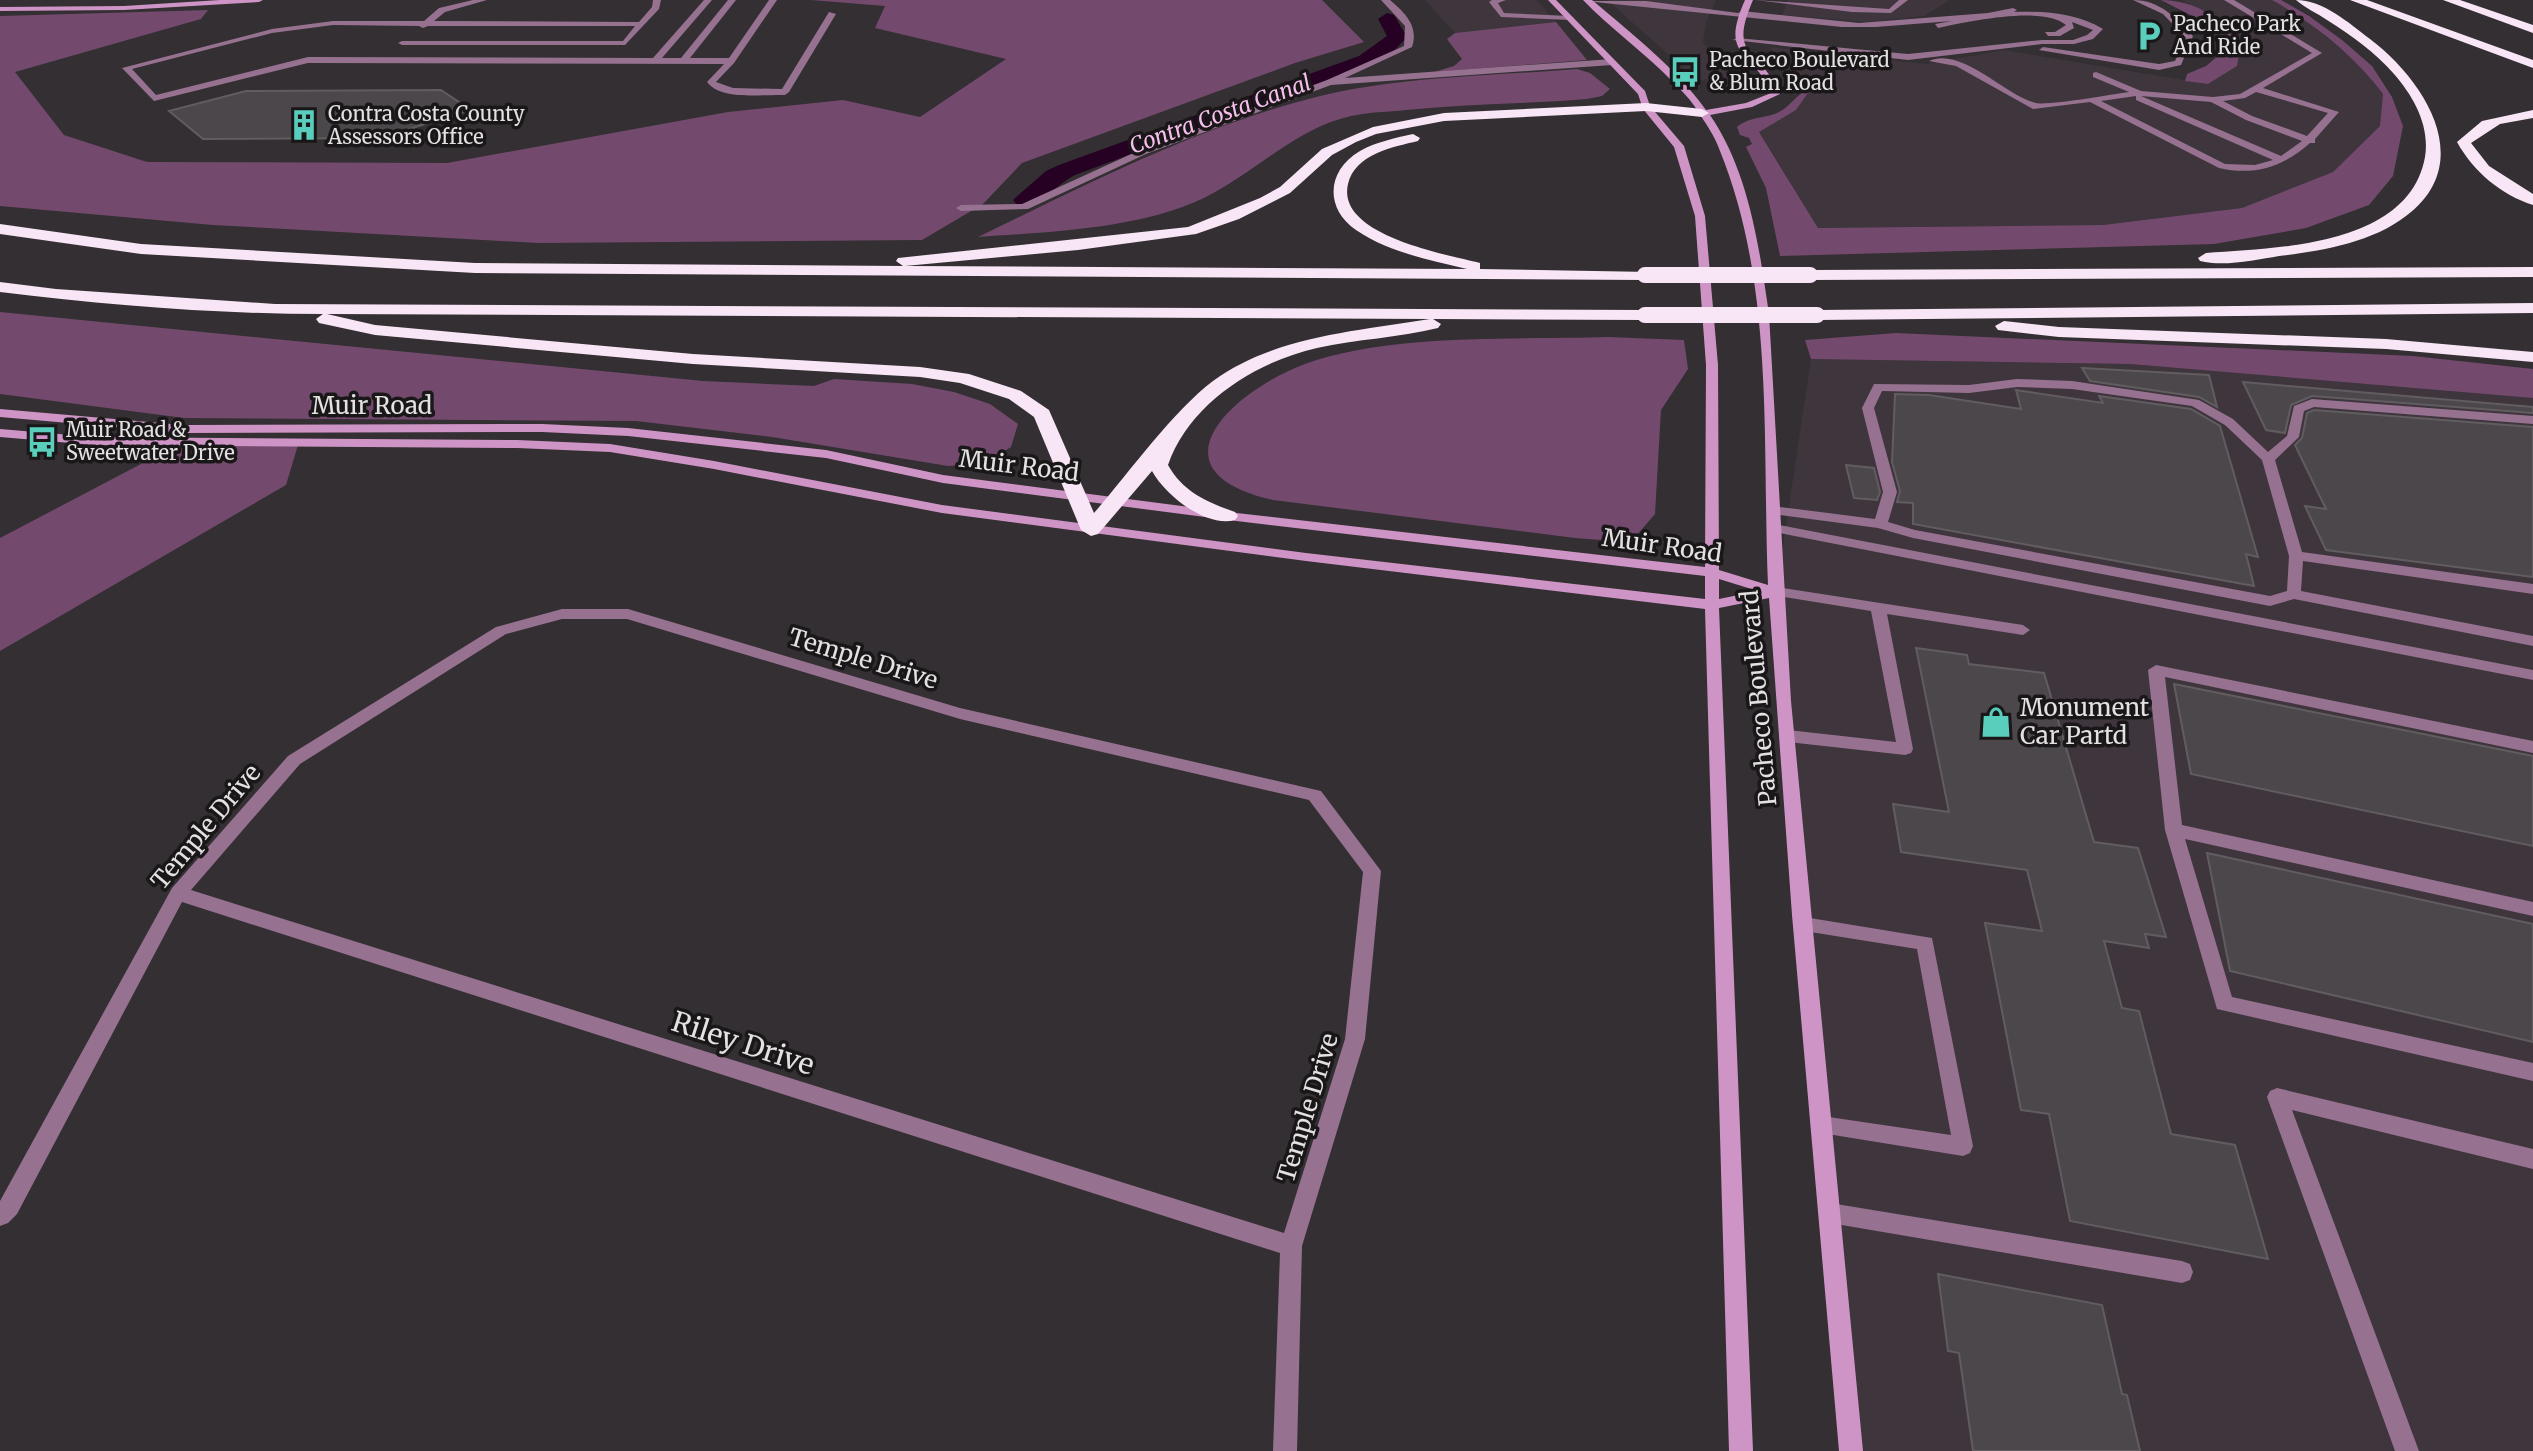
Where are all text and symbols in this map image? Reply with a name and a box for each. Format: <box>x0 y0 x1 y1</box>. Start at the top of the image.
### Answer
place label: Pacheco Park And Ride <box>2172 11 2301 59</box>
parking icon: Pacheco Park And Ride <box>2132 19 2166 53</box>
place label: Pacheco Boulevard & Blum Road <box>1709 47 1890 95</box>
bus stop icon: Pacheco Boulevard & Blum Road <box>1668 55 1702 89</box>
water label: Contra Costa Canal <box>1125 68 1315 160</box>
place label: Contra Costa County Assessors Office <box>327 101 525 149</box>
building icon: Contra Costa County Assessors Office <box>287 108 321 142</box>
street label: Muir Road <box>312 390 432 421</box>
place label: Muir Road & Sweetwater Drive <box>66 417 235 465</box>
bus stop icon: Muir Road & Sweetwater Drive <box>25 425 59 459</box>
street label: Muir Road <box>957 443 1081 488</box>
street label: Muir Road <box>1600 522 1724 569</box>
street label: Pacheco Boulevard <box>1734 589 1783 807</box>
street label: Temple Drive <box>785 621 941 696</box>
place label: Monument Car Partd <box>2020 692 2150 751</box>
shop icon: Monument Car Partd <box>1979 705 2013 739</box>
street label: Temple Drive <box>144 758 267 896</box>
street label: Riley Drive <box>667 1003 819 1083</box>
street label: Temple Drive <box>1270 1030 1345 1186</box>

